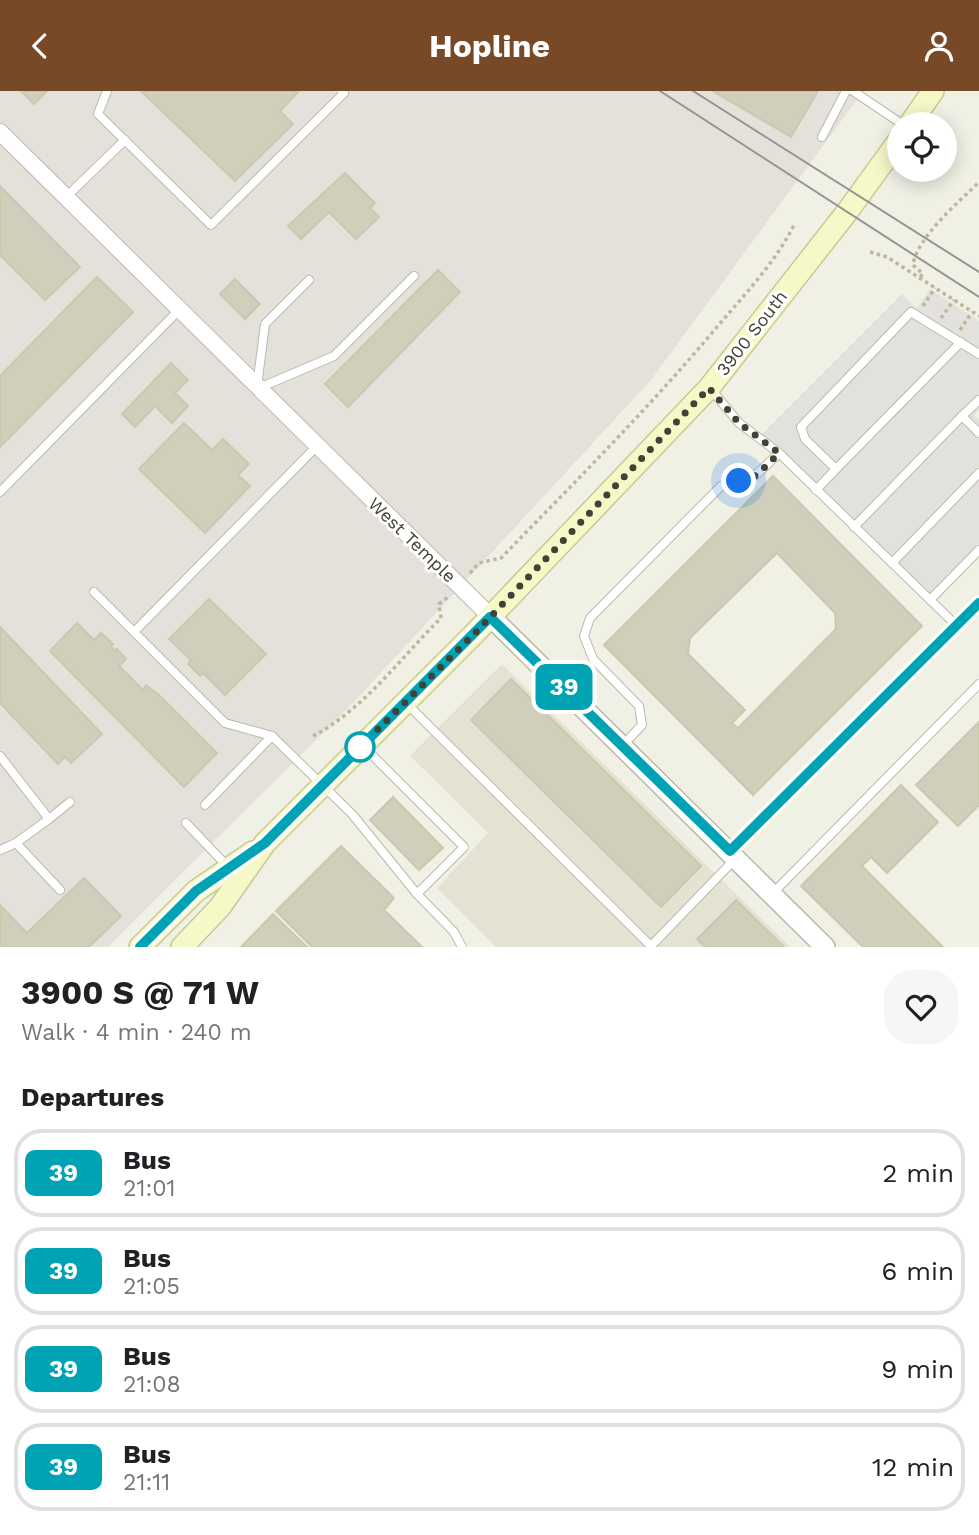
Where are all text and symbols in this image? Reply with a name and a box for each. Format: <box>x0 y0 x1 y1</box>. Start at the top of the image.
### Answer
icon: back <box>21 27 59 65</box>
text: Hopline <box>429 27 550 65</box>
icon: person <box>920 27 958 65</box>
map controls <box>887 112 957 182</box>
button: locate <box>887 112 957 182</box>
street label: 3900 South <box>712 286 791 379</box>
your location <box>721 463 756 498</box>
street label: West Temple <box>364 493 460 587</box>
line badge: 39 <box>532 664 596 710</box>
text: 39 <box>549 673 579 701</box>
unlabelled marker <box>345 732 375 762</box>
button: heart <box>884 970 958 1044</box>
text: 3900 S @ 71 W <box>21 973 259 1012</box>
text: Walk · 4 min · 240 m <box>21 1019 252 1046</box>
text: Departures <box>21 1082 164 1112</box>
text: Bus <box>123 1145 171 1175</box>
text: 2 min <box>882 1158 954 1188</box>
text: 39 <box>49 1159 78 1187</box>
text: 21:01 <box>123 1175 175 1202</box>
text: Bus <box>123 1243 171 1273</box>
text: 6 min <box>882 1256 954 1286</box>
text: 39 <box>49 1257 78 1285</box>
text: 21:05 <box>123 1273 180 1300</box>
text: Bus <box>123 1341 171 1371</box>
text: 9 min <box>881 1354 954 1384</box>
text: 39 <box>49 1355 78 1383</box>
text: 21:08 <box>123 1371 181 1398</box>
text: Bus <box>123 1439 171 1469</box>
text: 12 min <box>872 1452 954 1482</box>
text: 39 <box>49 1453 78 1481</box>
text: 21:11 <box>123 1469 170 1496</box>

